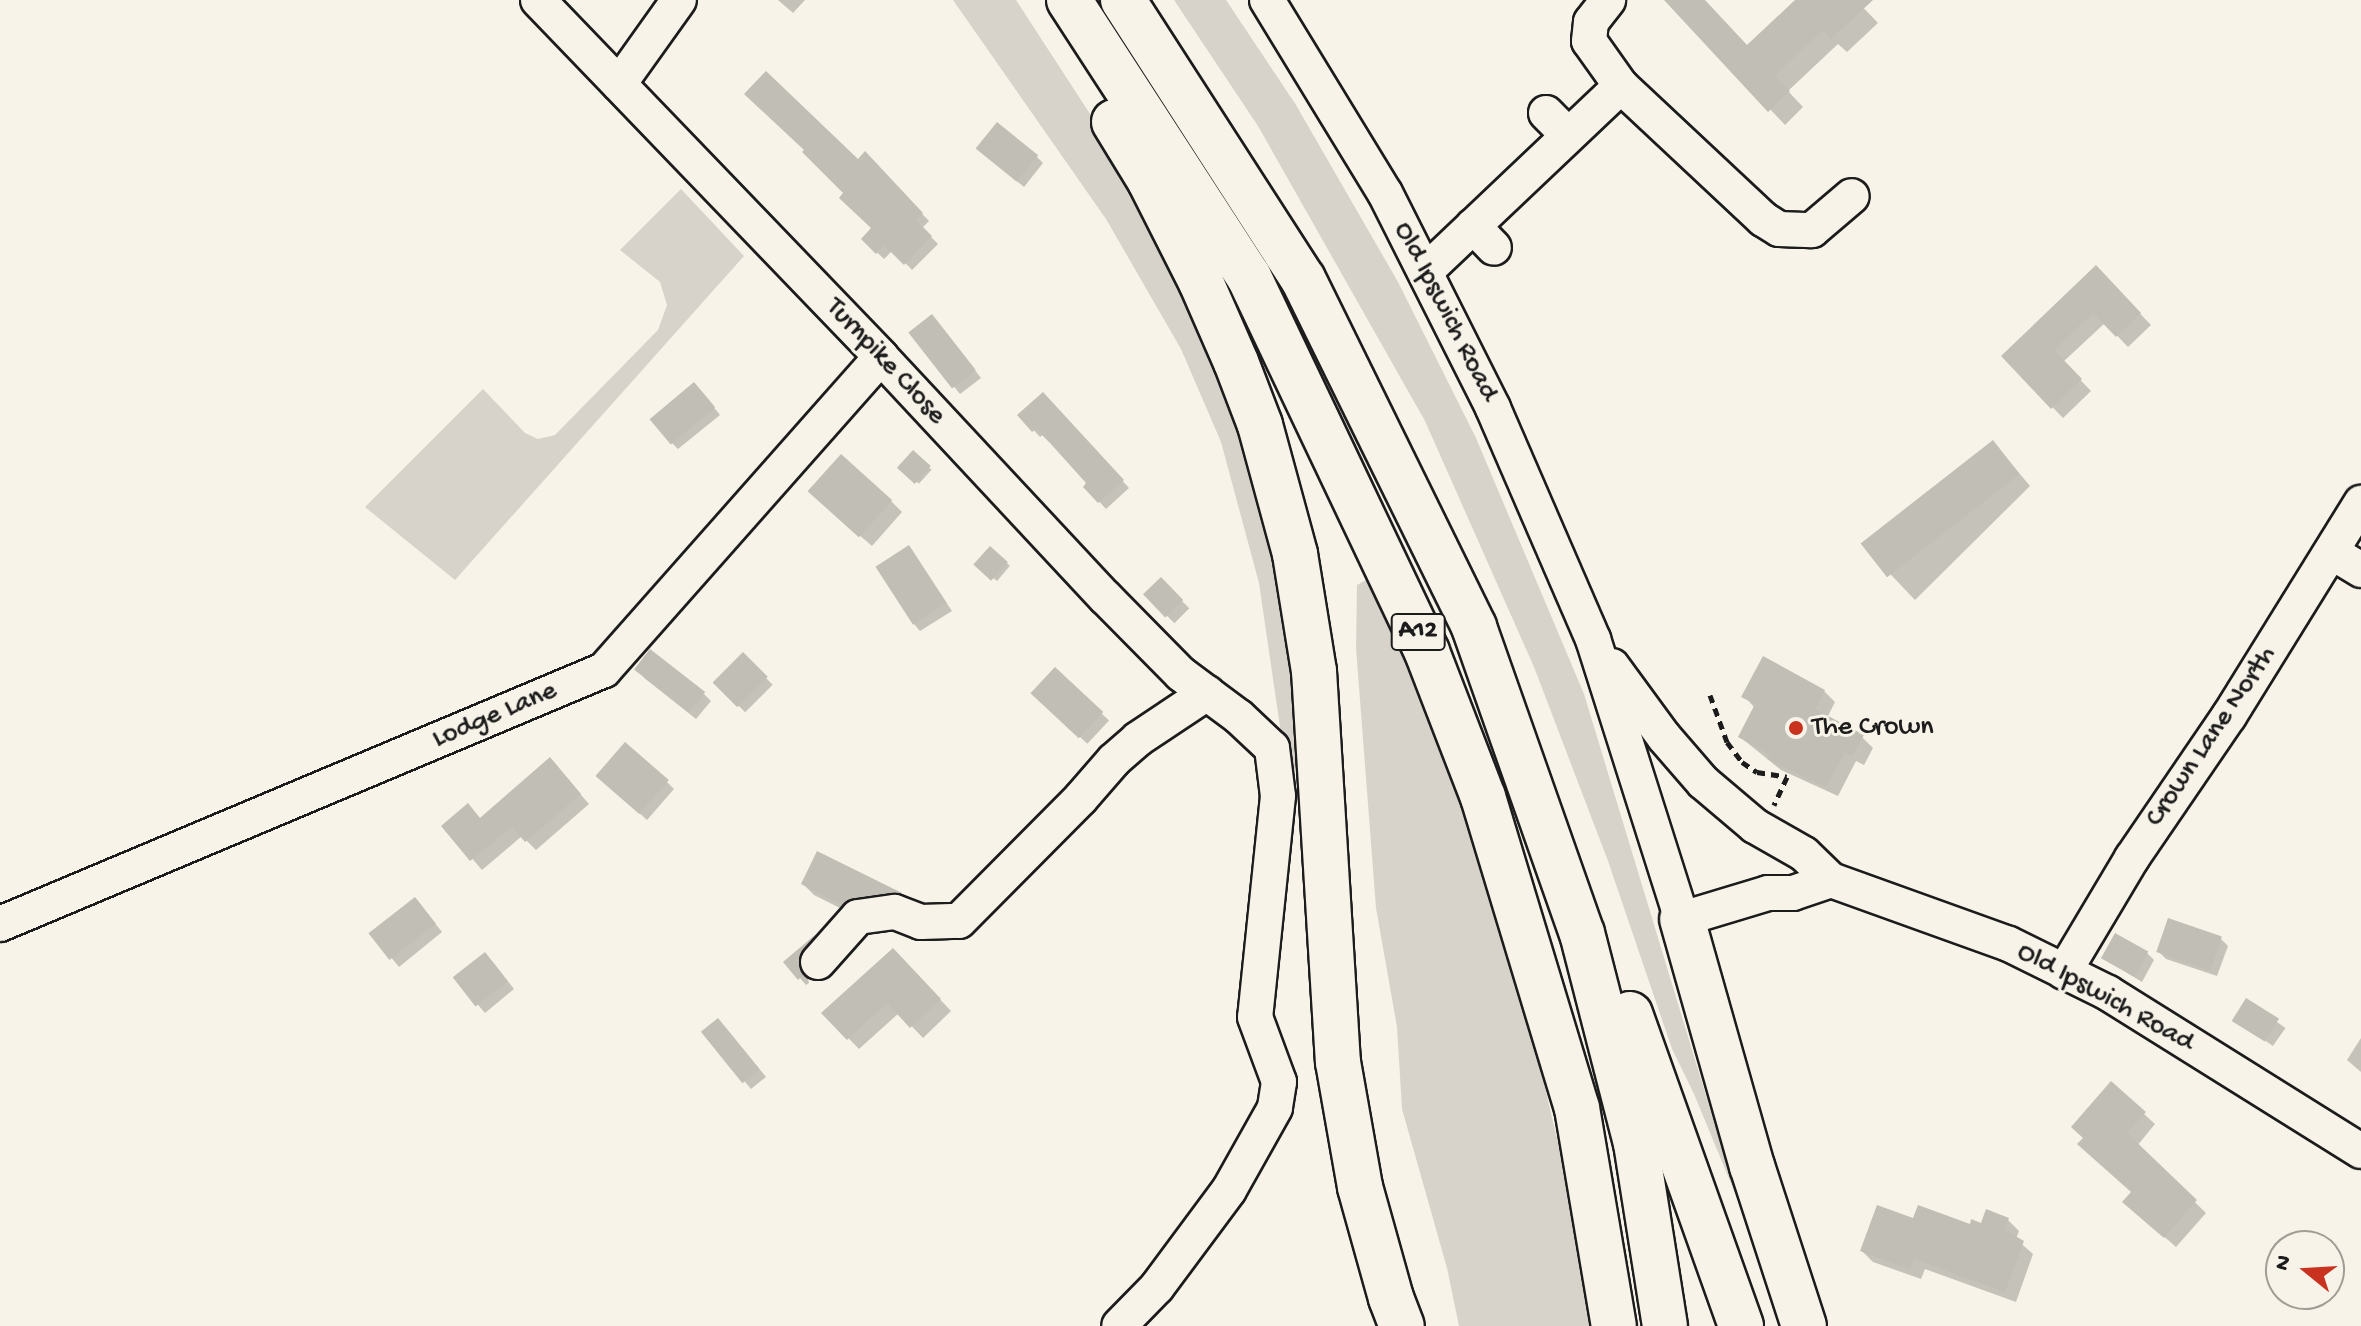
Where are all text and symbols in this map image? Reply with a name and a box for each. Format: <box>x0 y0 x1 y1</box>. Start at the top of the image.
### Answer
street label: Old Ipswich Road <box>1385 217 1505 407</box>
street label: Turnpike Close <box>818 292 952 432</box>
road number: A12 <box>1390 610 1446 654</box>
street label: Crown Lane North <box>2139 640 2285 834</box>
street label: Lodge Lane <box>428 675 562 757</box>
place label: The Crown <box>1812 711 1934 745</box>
marker: The Crown <box>1787 719 1805 737</box>
street label: Old Ipswich Road <box>2011 936 2199 1060</box>
north arrow <box>2265 1230 2345 1310</box>
text: N <box>2269 1252 2299 1274</box>

